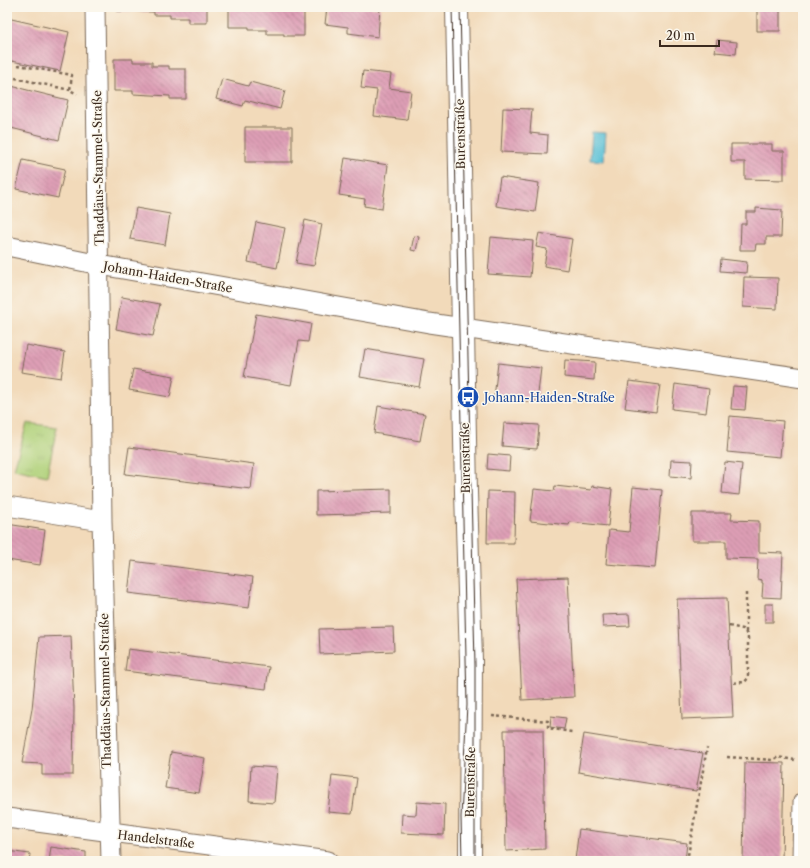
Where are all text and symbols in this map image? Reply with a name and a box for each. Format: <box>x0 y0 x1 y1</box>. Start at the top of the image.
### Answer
scale bar <box>660 22 719 48</box>
text: 20 m <box>666 28 695 43</box>
street label: Thaddäus-Stammel-Straße <box>89 90 107 246</box>
street label: Burenstraße <box>452 98 468 169</box>
street label: Johann-Haiden-Straße <box>100 258 234 296</box>
bus stop icon: Johann-Haiden-Straße <box>455 384 481 410</box>
place label: Johann-Haiden-Straße <box>482 390 615 405</box>
street label: Burenstraße <box>457 422 473 493</box>
street label: Thaddäus-Stammel-Straße <box>96 613 114 769</box>
street label: Burenstraße <box>462 746 478 817</box>
street label: Handelstraße <box>117 827 196 851</box>

